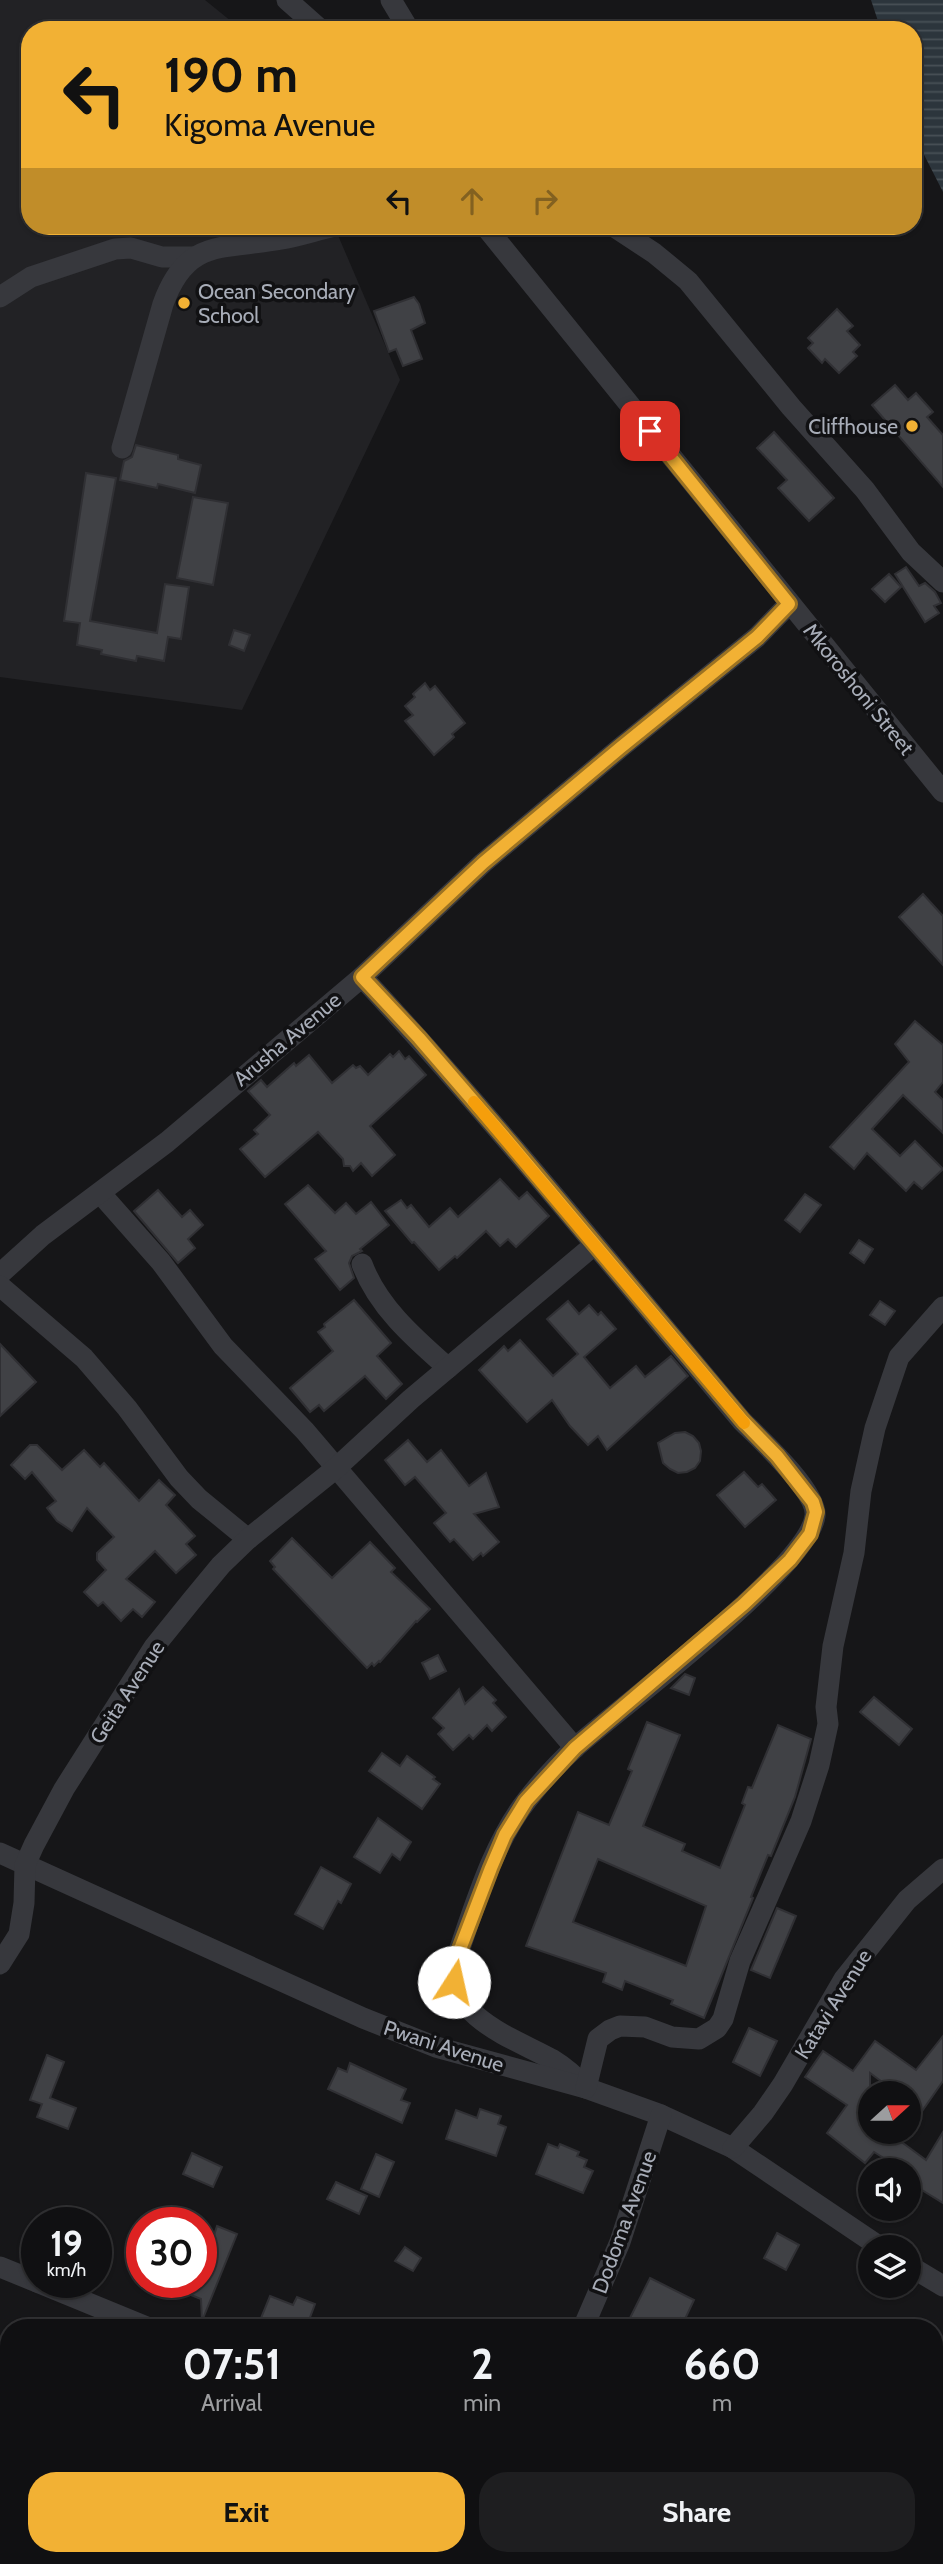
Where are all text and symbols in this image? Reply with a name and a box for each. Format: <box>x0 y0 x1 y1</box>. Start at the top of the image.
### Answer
text: 190 m <box>164 45 298 104</box>
icon: left <box>49 49 140 140</box>
text: Kigoma Avenue <box>164 105 375 144</box>
icon: left <box>380 182 418 220</box>
icon: ahead <box>453 182 491 220</box>
icon: right <box>526 182 564 220</box>
place label: Ocean Secondary School <box>198 279 356 328</box>
marker: Ocean Secondary School <box>176 295 192 311</box>
pin <box>620 401 680 461</box>
icon: arrive <box>631 412 669 450</box>
place label: Cliffhouse <box>808 414 898 439</box>
marker: Cliffhouse <box>904 418 920 434</box>
street label: Mkoroshoni Street <box>798 618 920 760</box>
street label: Arusha Avenue <box>228 987 346 1091</box>
street label: Geita Avenue <box>84 1636 170 1748</box>
street label: Katavi Avenue <box>789 1944 877 2063</box>
position arrow <box>417 1945 491 2019</box>
street label: Pwani Avenue <box>381 2015 507 2077</box>
north arrow <box>858 2081 920 2144</box>
map controls <box>858 2081 921 2298</box>
street label: Dodoma Avenue <box>587 2147 661 2297</box>
button: sound <box>858 2158 921 2221</box>
speed limit sign: 30 <box>126 2207 217 2298</box>
text: 19 <box>50 2222 83 2265</box>
button: layers <box>858 2235 921 2298</box>
text: km/h <box>47 2259 86 2281</box>
text: 07:51 <box>182 2338 281 2390</box>
text: 2 <box>471 2338 493 2390</box>
text: 660 <box>684 2338 761 2390</box>
text: Arrival <box>201 2389 262 2417</box>
text: min <box>463 2389 501 2417</box>
text: m <box>712 2389 732 2417</box>
button: Exit <box>28 2472 465 2552</box>
button: Share <box>479 2472 915 2552</box>

